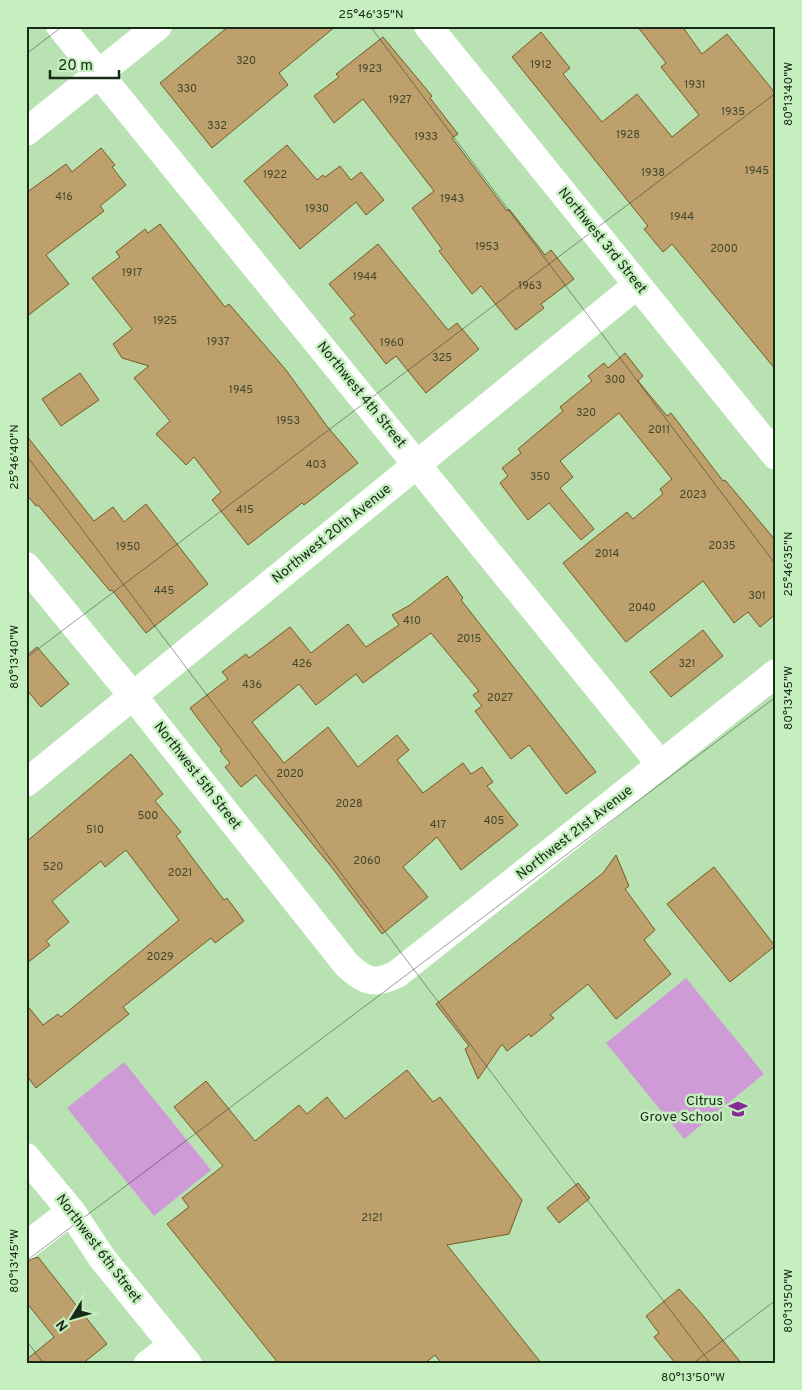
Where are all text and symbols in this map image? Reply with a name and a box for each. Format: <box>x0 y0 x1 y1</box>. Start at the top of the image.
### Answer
text: 25°46'35"N <box>339 7 403 23</box>
scale bar <box>50 48 119 80</box>
house number: 320 <box>236 54 256 68</box>
text: 20 m <box>58 57 93 76</box>
house number: 1912 <box>530 58 552 72</box>
house number: 1923 <box>358 62 382 76</box>
text: 80°13'40"W <box>781 62 797 126</box>
house number: 1931 <box>684 78 706 92</box>
house number: 330 <box>177 82 197 96</box>
house number: 1927 <box>388 93 412 107</box>
house number: 1935 <box>721 105 745 119</box>
house number: 332 <box>207 119 227 133</box>
house number: 1928 <box>616 128 640 142</box>
house number: 1933 <box>414 130 438 144</box>
house number: 1945 <box>745 164 769 178</box>
house number: 1938 <box>641 166 665 180</box>
house number: 1922 <box>263 168 287 182</box>
street label: Northwest 3rd Street <box>554 185 650 297</box>
house number: 416 <box>55 190 73 204</box>
house number: 1943 <box>440 192 464 206</box>
house number: 1930 <box>305 202 329 216</box>
house number: 1944 <box>670 210 694 224</box>
house number: 1953 <box>475 240 499 254</box>
house number: 2000 <box>710 242 738 256</box>
house number: 1917 <box>122 266 142 280</box>
house number: 1944 <box>353 270 377 284</box>
house number: 1963 <box>518 279 542 293</box>
house number: 1925 <box>153 314 177 328</box>
house number: 1937 <box>207 335 230 349</box>
house number: 1960 <box>380 336 404 350</box>
street label: Northwest 4th Street <box>313 338 409 452</box>
house number: 325 <box>432 351 452 365</box>
house number: 300 <box>605 373 625 387</box>
house number: 1945 <box>229 383 253 397</box>
house number: 320 <box>576 406 596 420</box>
house number: 1953 <box>276 414 300 428</box>
house number: 2011 <box>648 423 670 437</box>
text: 25°46'40"N <box>7 424 23 490</box>
house number: 403 <box>306 458 326 472</box>
house number: 350 <box>530 470 550 484</box>
street label: Northwest 20th Avenue <box>269 481 395 587</box>
house number: 2023 <box>679 488 707 502</box>
house number: 415 <box>236 503 254 517</box>
text: 25°46'35"N <box>781 532 797 596</box>
house number: 2035 <box>708 539 736 553</box>
house number: 1950 <box>116 540 140 554</box>
house number: 2014 <box>595 547 619 561</box>
house number: 445 <box>154 584 174 598</box>
house number: 301 <box>748 589 766 603</box>
house number: 2040 <box>628 601 656 615</box>
house number: 410 <box>403 614 421 628</box>
text: 80°13'40"W <box>7 625 23 689</box>
house number: 2015 <box>457 632 482 646</box>
house number: 426 <box>292 657 312 671</box>
house number: 321 <box>678 657 696 671</box>
text: 80°13'45"W <box>781 666 797 730</box>
house number: 436 <box>242 678 262 692</box>
house number: 2027 <box>487 691 513 705</box>
street label: Northwest 5th Street <box>150 719 244 833</box>
house number: 2020 <box>276 767 304 781</box>
street label: Northwest 21st Avenue <box>513 782 637 884</box>
house number: 2028 <box>335 797 363 811</box>
house number: 500 <box>138 809 158 823</box>
house number: 405 <box>484 814 505 828</box>
house number: 417 <box>430 818 447 832</box>
house number: 510 <box>86 823 104 837</box>
house number: 2060 <box>353 854 381 868</box>
house number: 520 <box>43 860 63 874</box>
house number: 2021 <box>168 866 192 880</box>
house number: 2029 <box>146 950 174 964</box>
place label: Citrus Grove School <box>640 1093 723 1126</box>
school or university icon: Citrus Grove School <box>727 1098 749 1120</box>
street label: Northwest 6th Street <box>52 1191 144 1307</box>
house number: 2121 <box>361 1211 383 1225</box>
text: 80°13'45"W <box>7 1229 23 1293</box>
text: 80°13'50"W <box>781 1269 797 1333</box>
north arrow <box>48 1292 98 1342</box>
text: N <box>53 1316 73 1334</box>
text: 80°13'50"W <box>661 1370 725 1386</box>

